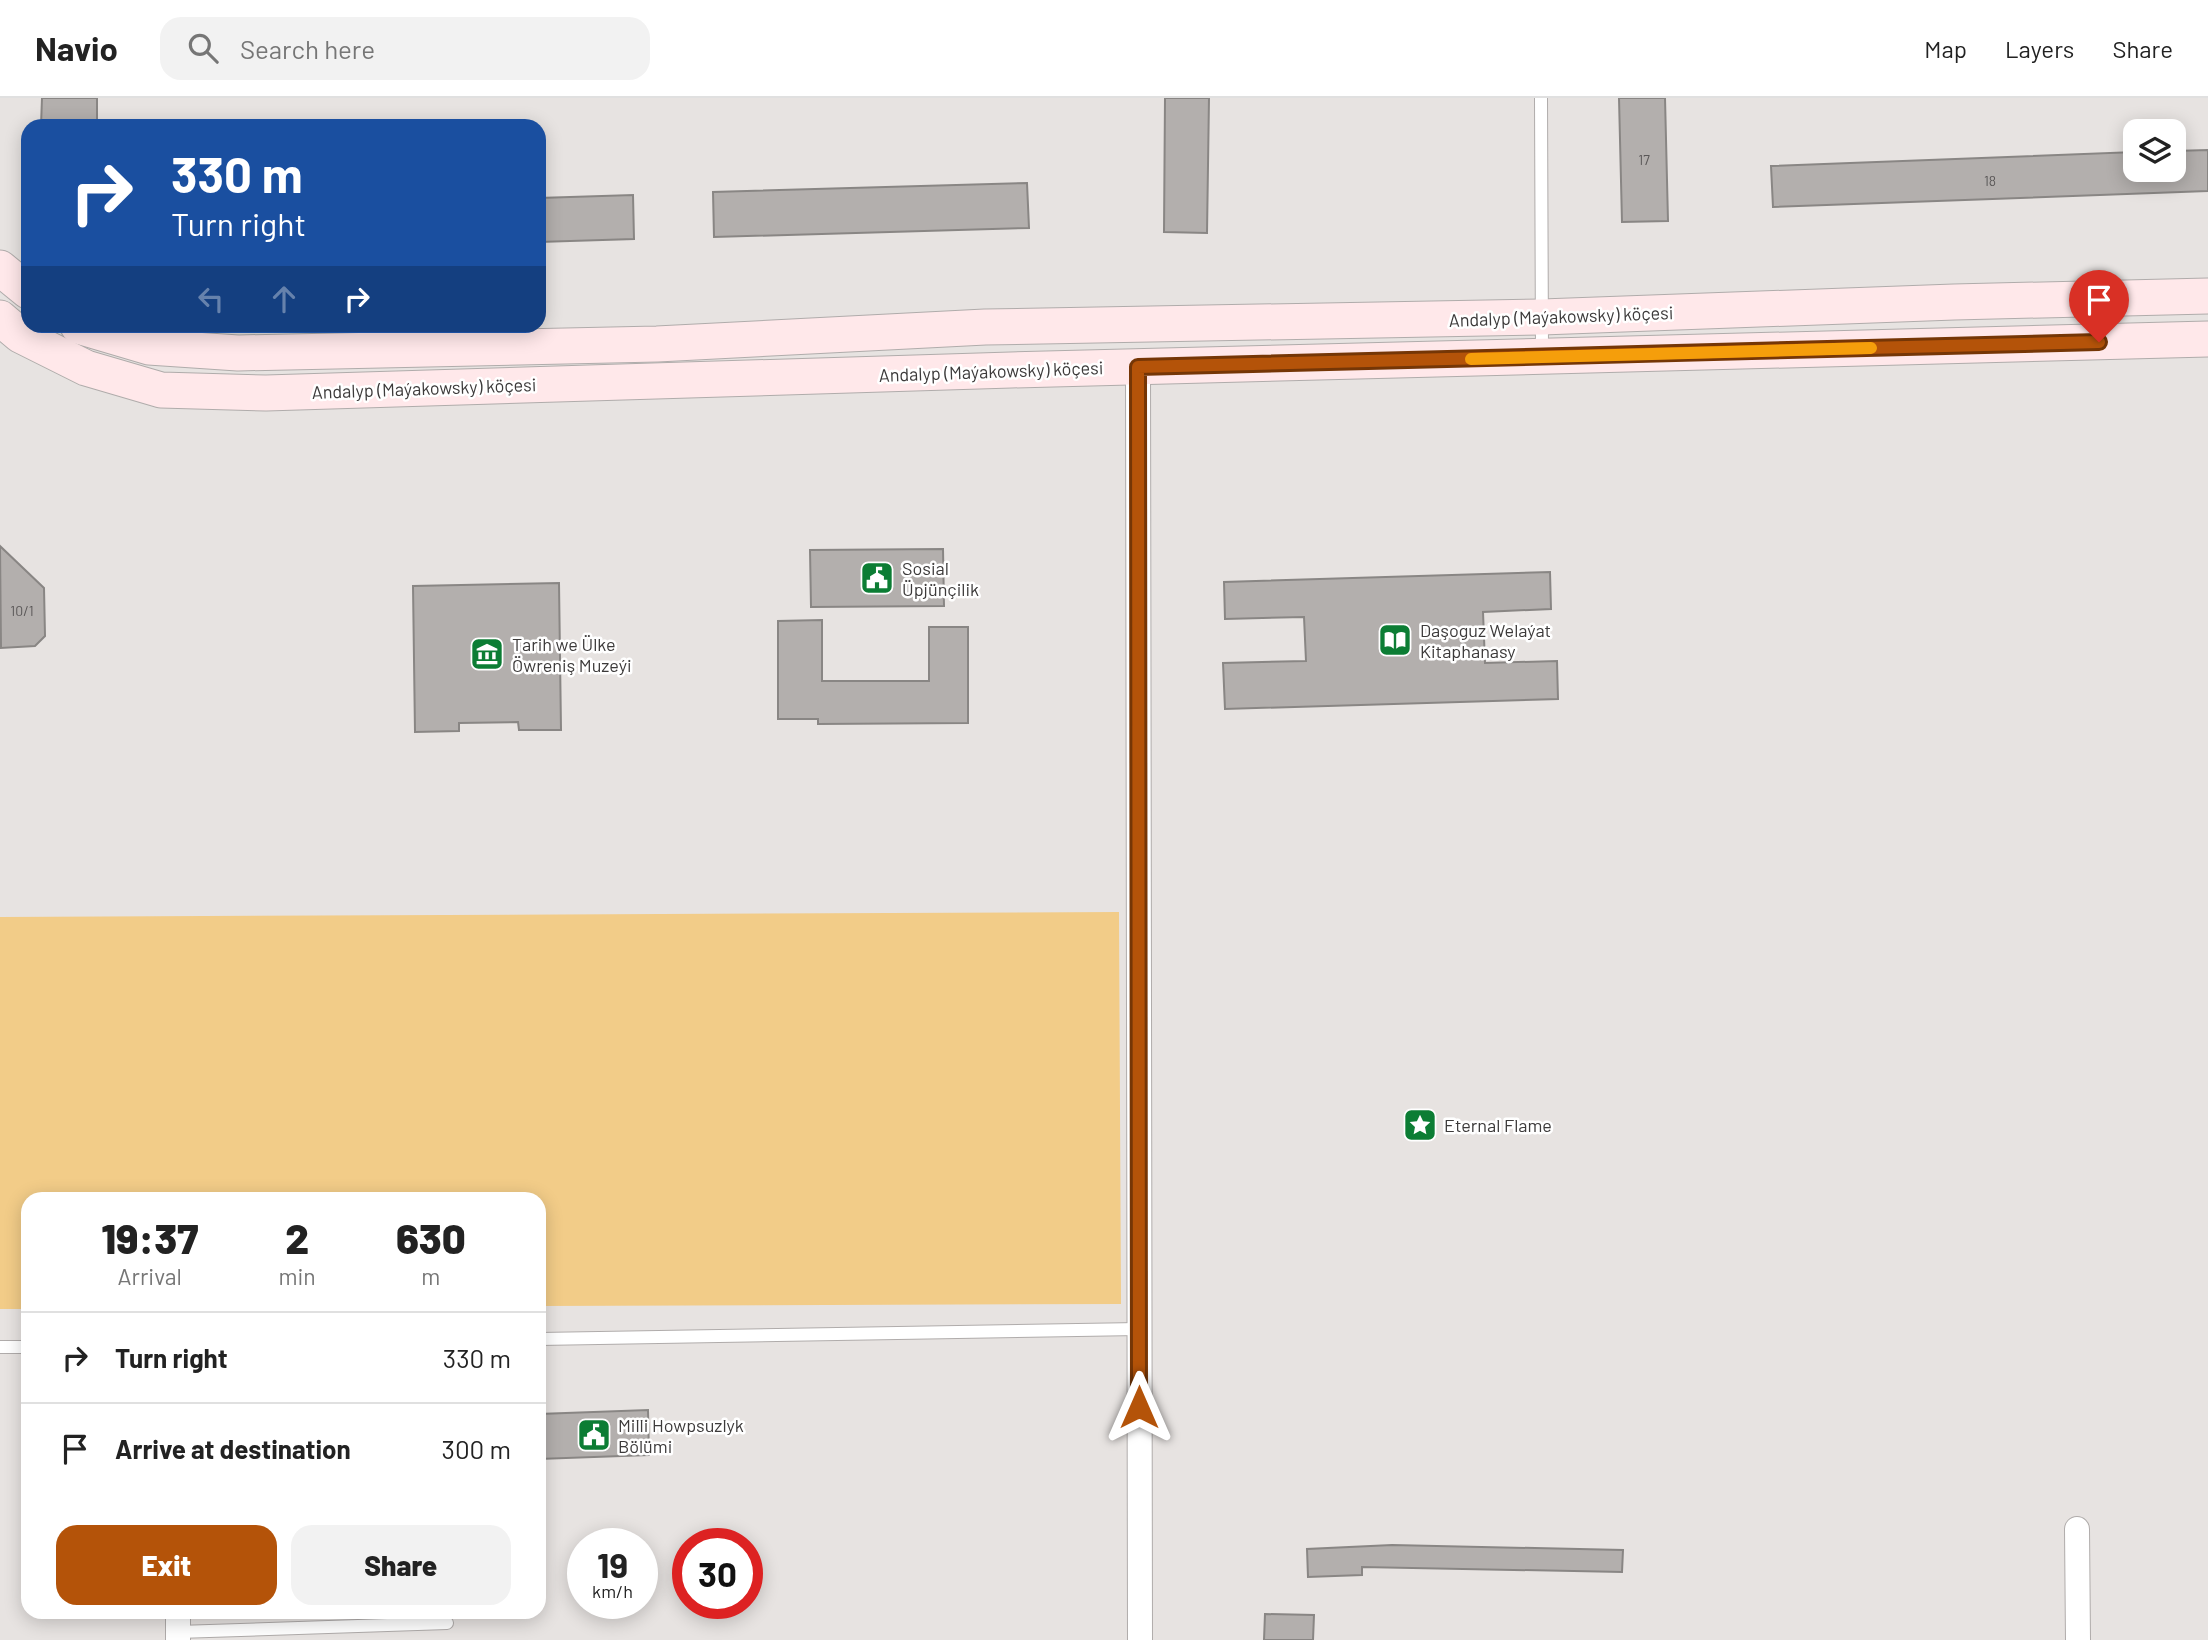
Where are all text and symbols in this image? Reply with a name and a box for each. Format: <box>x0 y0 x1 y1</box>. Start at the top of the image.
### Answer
search box <box>160 17 650 80</box>
text: Navio <box>35 28 118 68</box>
icon: search <box>184 29 222 67</box>
text: Search here <box>240 33 375 64</box>
text: Map <box>1924 34 1967 63</box>
text: Layers <box>2005 34 2074 63</box>
text: Share <box>2112 34 2173 63</box>
map controls <box>2123 119 2186 182</box>
button: layers <box>2123 119 2186 182</box>
text: 330 m <box>171 144 303 203</box>
icon: right <box>56 147 147 238</box>
house number: 17 <box>1638 151 1650 168</box>
house number: 18 <box>1984 172 1996 189</box>
text: Turn right <box>171 204 306 242</box>
pin <box>2069 270 2129 342</box>
icon: left <box>192 280 230 318</box>
icon: ahead <box>265 280 303 318</box>
icon: right <box>338 280 376 318</box>
icon: arrive <box>2080 281 2118 319</box>
street label: Andalyp (Maýakowsky) köçesi <box>1448 301 1674 331</box>
street label: Andalyp (Maýakowsky) köçesi <box>878 356 1104 386</box>
street label: Andalyp (Maýakowsky) köçesi <box>311 373 537 403</box>
place label: Sosial Üpjünçilik <box>902 557 979 600</box>
public building icon: Sosial Üpjünçilik <box>858 559 896 597</box>
house number: 10/1 <box>10 602 34 619</box>
place label: Daşoguz Welaýat Kitaphanasy <box>1420 619 1551 662</box>
library icon: Daşoguz Welaýat Kitaphanasy <box>1376 621 1414 659</box>
place label: Tarih we Ülke Öwreniş Muzeýi <box>512 633 632 676</box>
museum icon: Tarih we Ülke Öwreniş Muzeýi <box>468 635 506 673</box>
place icon: Eternal Flame <box>1401 1106 1439 1144</box>
place label: Eternal Flame <box>1444 1114 1552 1136</box>
text: 19:37 <box>101 1212 198 1262</box>
text: 2 <box>285 1212 309 1262</box>
text: 630 <box>396 1212 466 1262</box>
text: Arrival <box>118 1262 182 1290</box>
text: min <box>278 1262 316 1290</box>
text: m <box>421 1262 440 1290</box>
icon: right <box>56 1339 94 1377</box>
text: Turn right <box>115 1342 228 1373</box>
text: 330 m <box>443 1342 511 1373</box>
position arrow <box>1102 1370 1176 1444</box>
place label: Milli Howpsuzlyk Bölümi <box>618 1414 744 1457</box>
public building icon: Milli Howpsuzlyk Bölümi <box>575 1416 613 1454</box>
icon: arrive <box>56 1430 94 1468</box>
text: Arrive at destination <box>115 1433 351 1464</box>
text: 300 m <box>442 1433 511 1464</box>
button: Exit <box>56 1525 277 1605</box>
button: Share <box>291 1525 511 1605</box>
speed limit sign: 30 <box>672 1528 763 1619</box>
text: 19 <box>597 1543 628 1585</box>
text: km/h <box>592 1580 633 1602</box>

